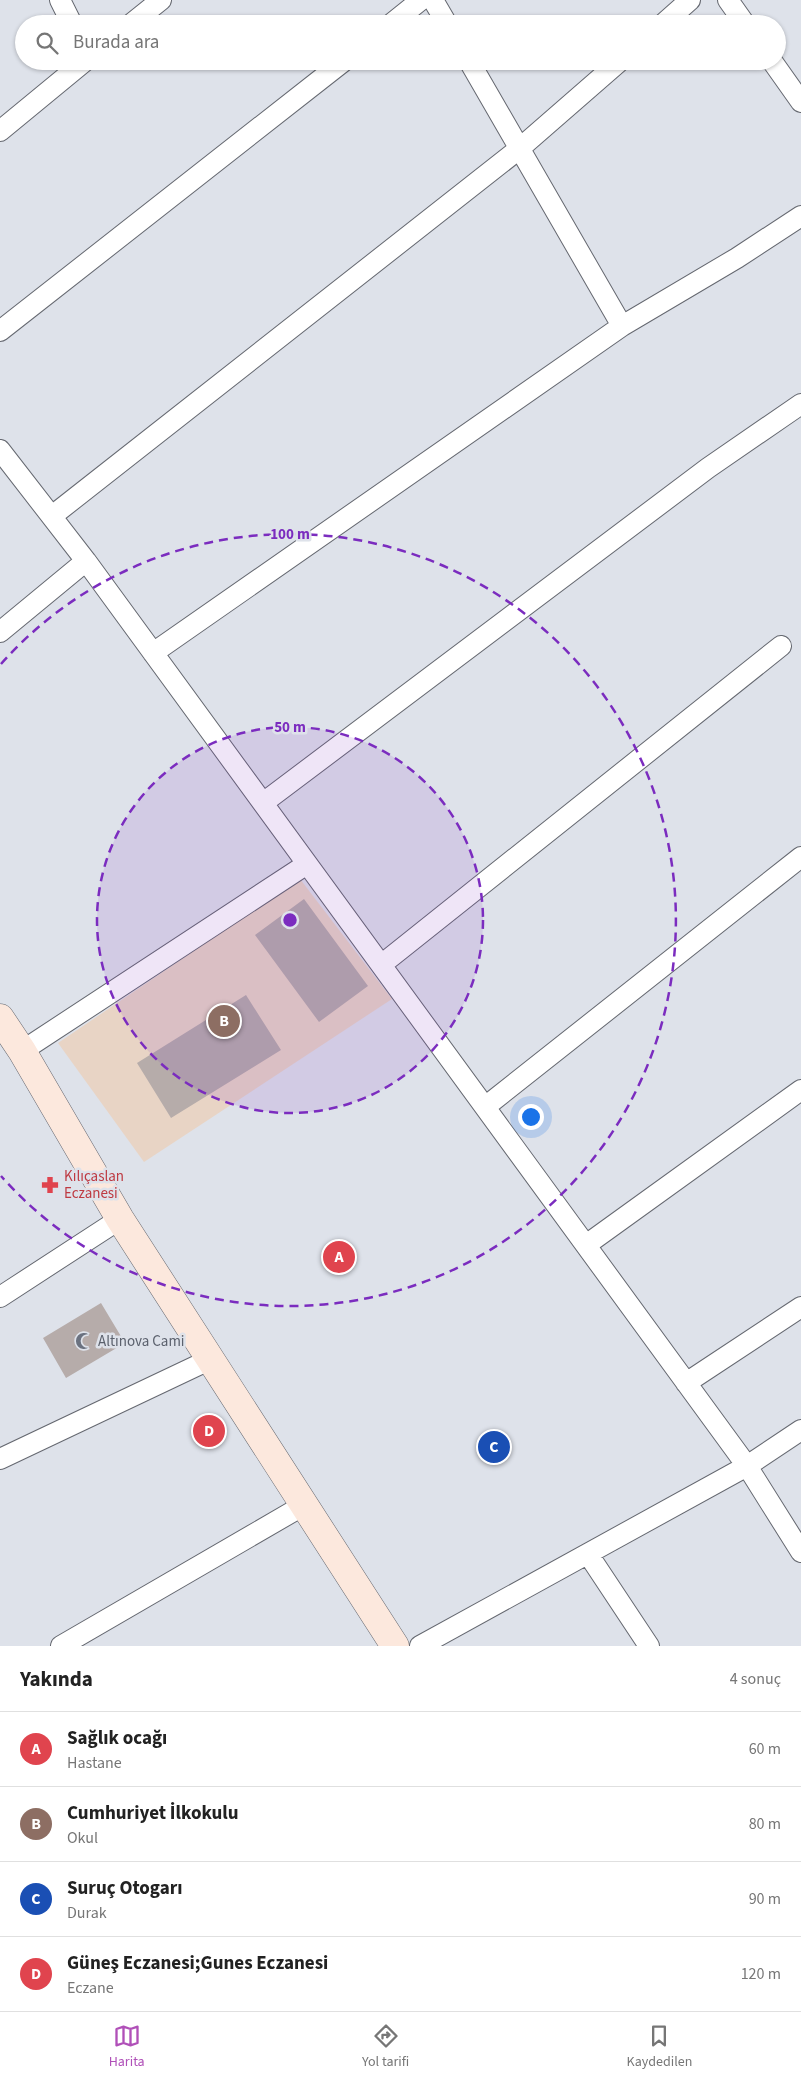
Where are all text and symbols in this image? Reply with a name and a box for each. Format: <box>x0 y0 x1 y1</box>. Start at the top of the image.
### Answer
search box <box>15 15 786 70</box>
icon: search <box>33 29 61 57</box>
text: Burada ara <box>73 29 159 56</box>
text: 100 m <box>270 524 310 545</box>
text: 50 m <box>274 717 306 738</box>
centre of rings <box>281 911 299 929</box>
pin: B <box>208 1002 240 1040</box>
your location <box>518 1104 544 1130</box>
place label: Kılıçaslan Eczanesi <box>64 1166 124 1204</box>
pharmacy icon: Kılıçaslan Eczanesi <box>40 1175 60 1195</box>
pin: A <box>323 1238 355 1276</box>
mosque icon: Altınova Cami <box>74 1331 94 1351</box>
place label: Altınova Cami <box>98 1331 185 1352</box>
pin: D <box>193 1412 225 1450</box>
pin: C <box>478 1428 510 1466</box>
text: Yakında <box>20 1664 93 1694</box>
text: 4 sonuç <box>730 1668 781 1690</box>
text: Sağlık ocağı <box>67 1725 167 1752</box>
text: A <box>31 1738 41 1760</box>
text: 60 m <box>749 1738 781 1760</box>
text: Hastane <box>67 1752 122 1774</box>
text: Cumhuriyet İlkokulu <box>67 1800 239 1827</box>
text: B <box>31 1813 41 1835</box>
text: 80 m <box>749 1813 781 1835</box>
text: Okul <box>67 1827 98 1849</box>
text: Suruç Otogarı <box>67 1875 182 1902</box>
text: C <box>31 1888 41 1910</box>
text: 90 m <box>749 1888 781 1910</box>
text: Durak <box>67 1902 107 1924</box>
text: Güneş Eczanesi;Gunes Eczanesi <box>67 1950 328 1977</box>
text: D <box>31 1963 41 1985</box>
text: 120 m <box>741 1963 781 1985</box>
text: Eczane <box>67 1977 114 1999</box>
tab: Harita <box>109 2022 145 2072</box>
tab: Yol tarifi <box>362 2022 409 2072</box>
tab: Kaydedilen <box>627 2022 692 2072</box>

